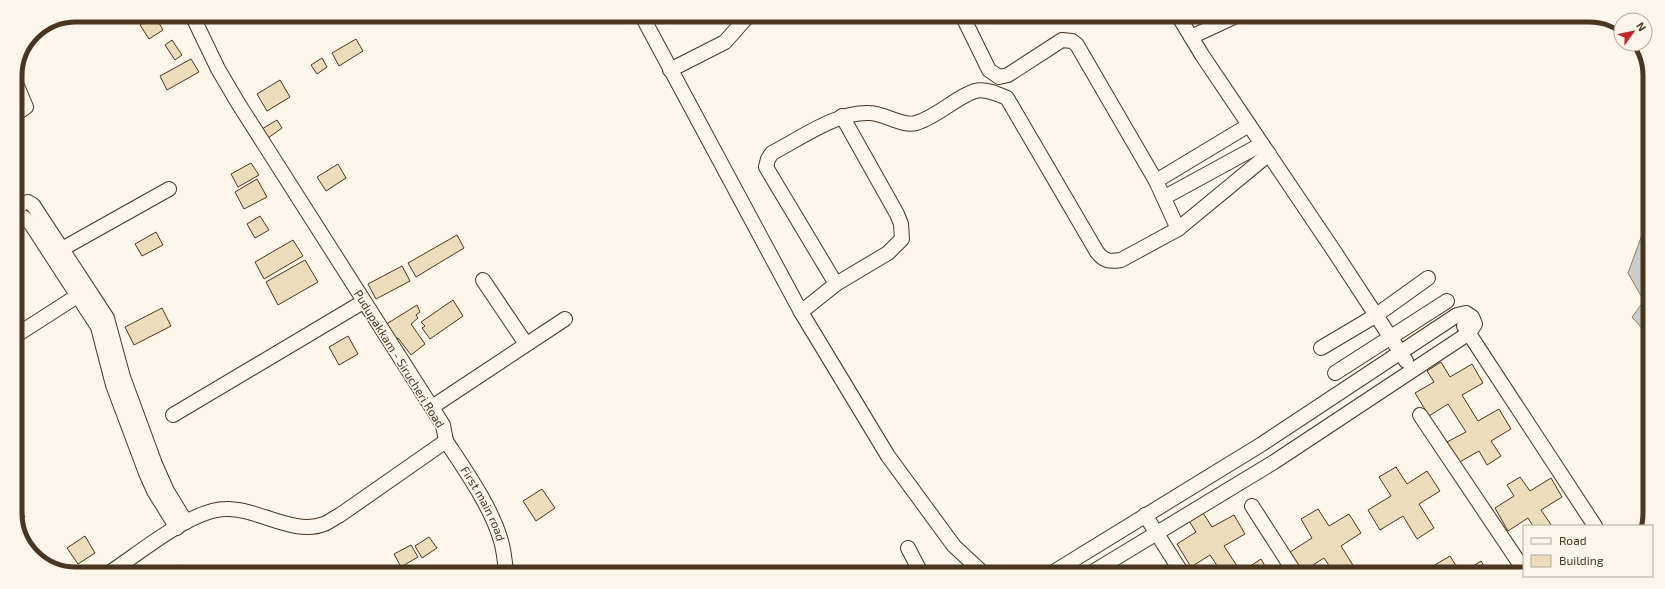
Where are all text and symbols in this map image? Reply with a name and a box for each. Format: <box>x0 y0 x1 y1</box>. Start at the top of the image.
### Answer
north arrow <box>1613 12 1653 52</box>
text: N <box>1634 19 1649 33</box>
street label: Pudupakkam - Sirucheri Road <box>352 287 448 430</box>
street label: First main road <box>458 463 509 542</box>
legend <box>1523 525 1653 577</box>
text: Road <box>1559 533 1587 547</box>
text: Building <box>1559 553 1604 567</box>

